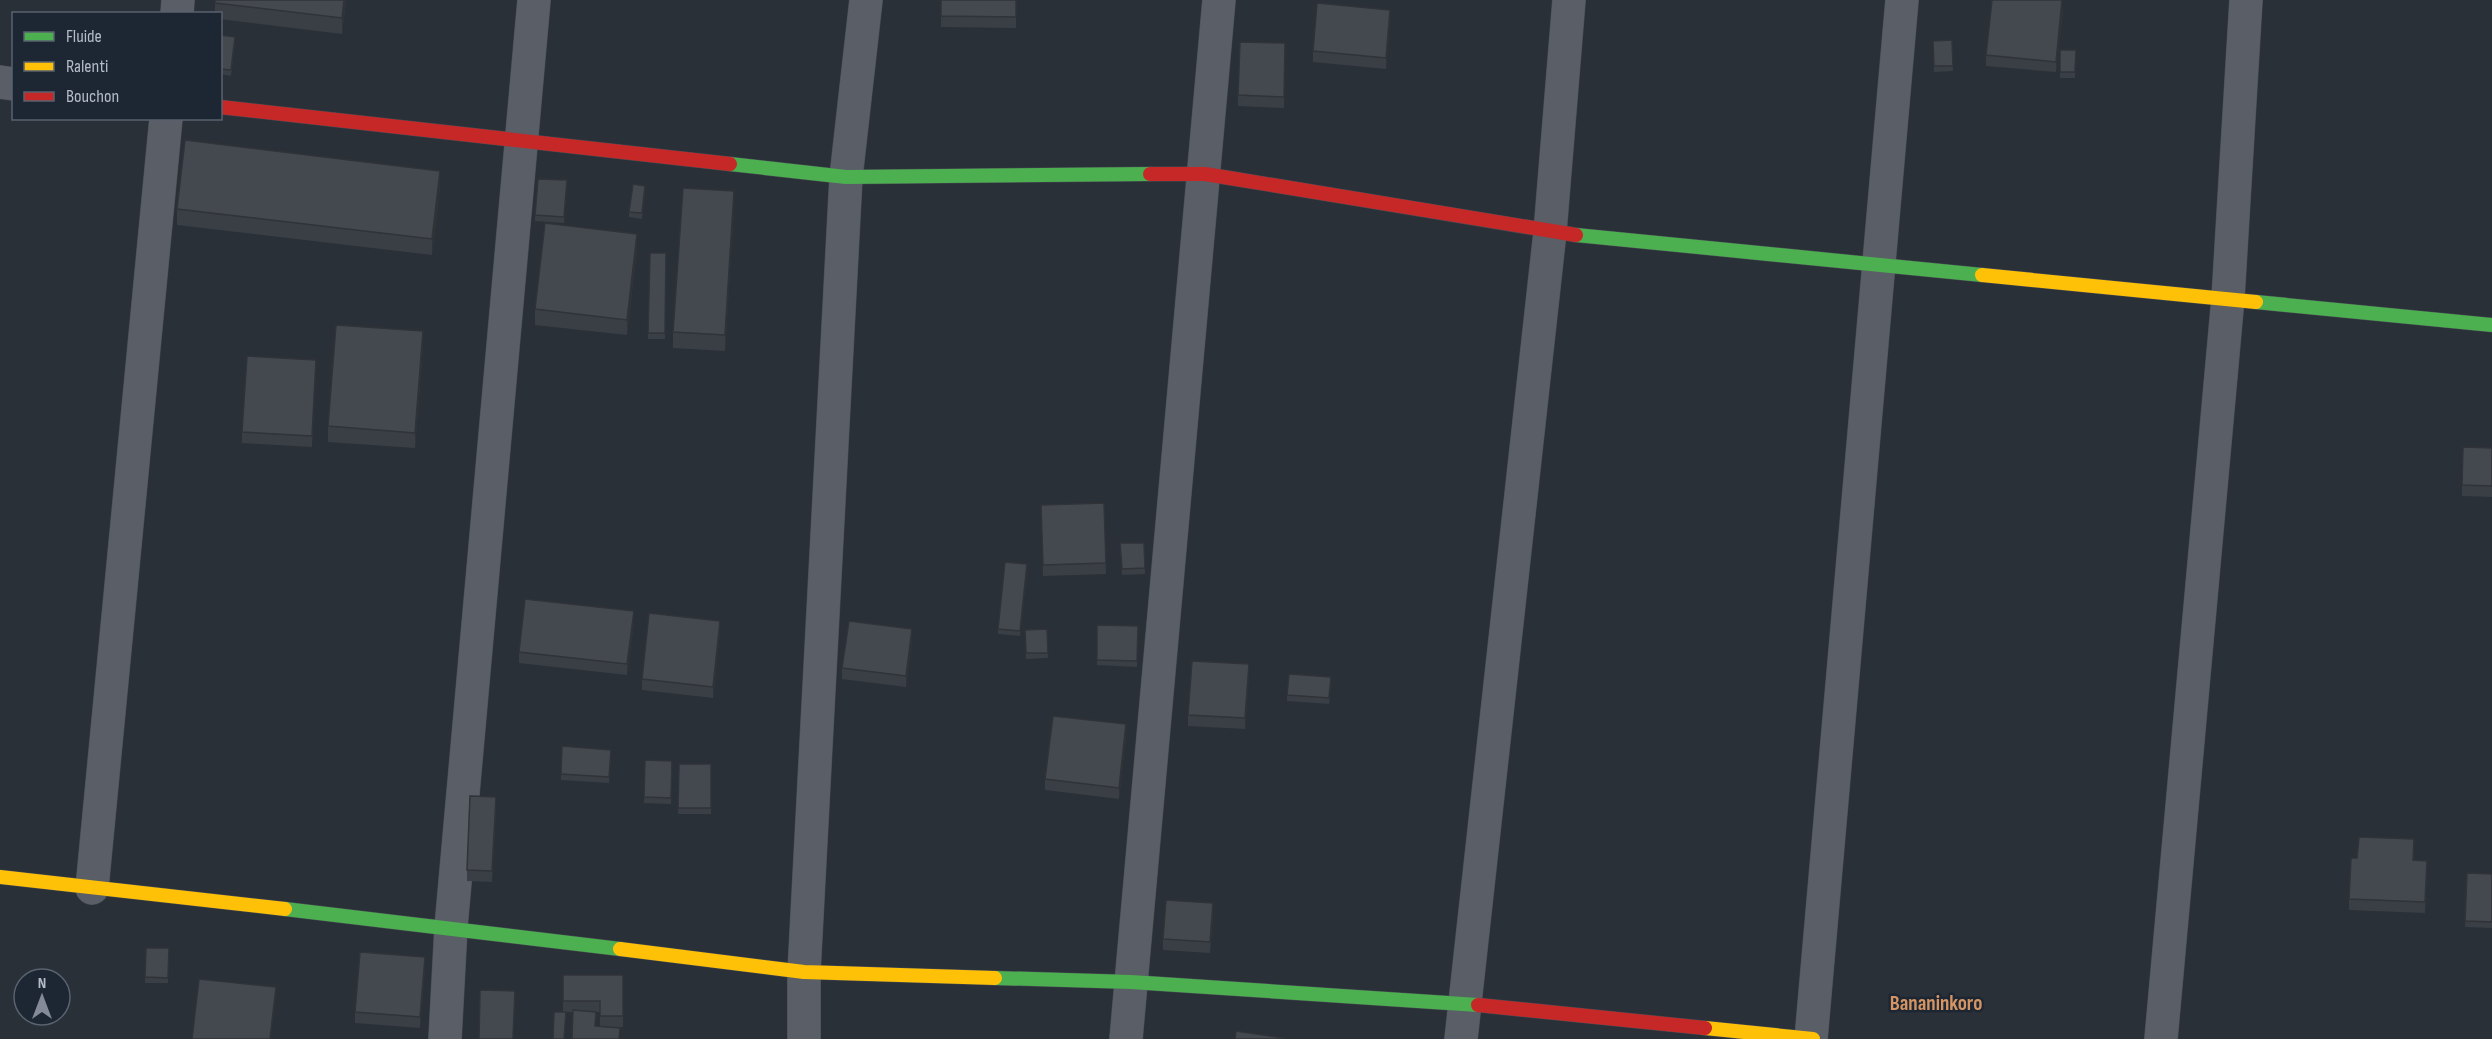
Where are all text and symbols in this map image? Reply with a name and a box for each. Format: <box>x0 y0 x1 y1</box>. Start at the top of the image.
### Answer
legend <box>12 12 222 120</box>
text: Fluide <box>66 26 102 47</box>
text: Ralenti <box>66 56 108 77</box>
text: Bouchon <box>66 86 119 107</box>
north arrow <box>12 967 72 1027</box>
text: N <box>38 974 46 993</box>
district label: Bananinkoro <box>1890 991 1982 1016</box>

